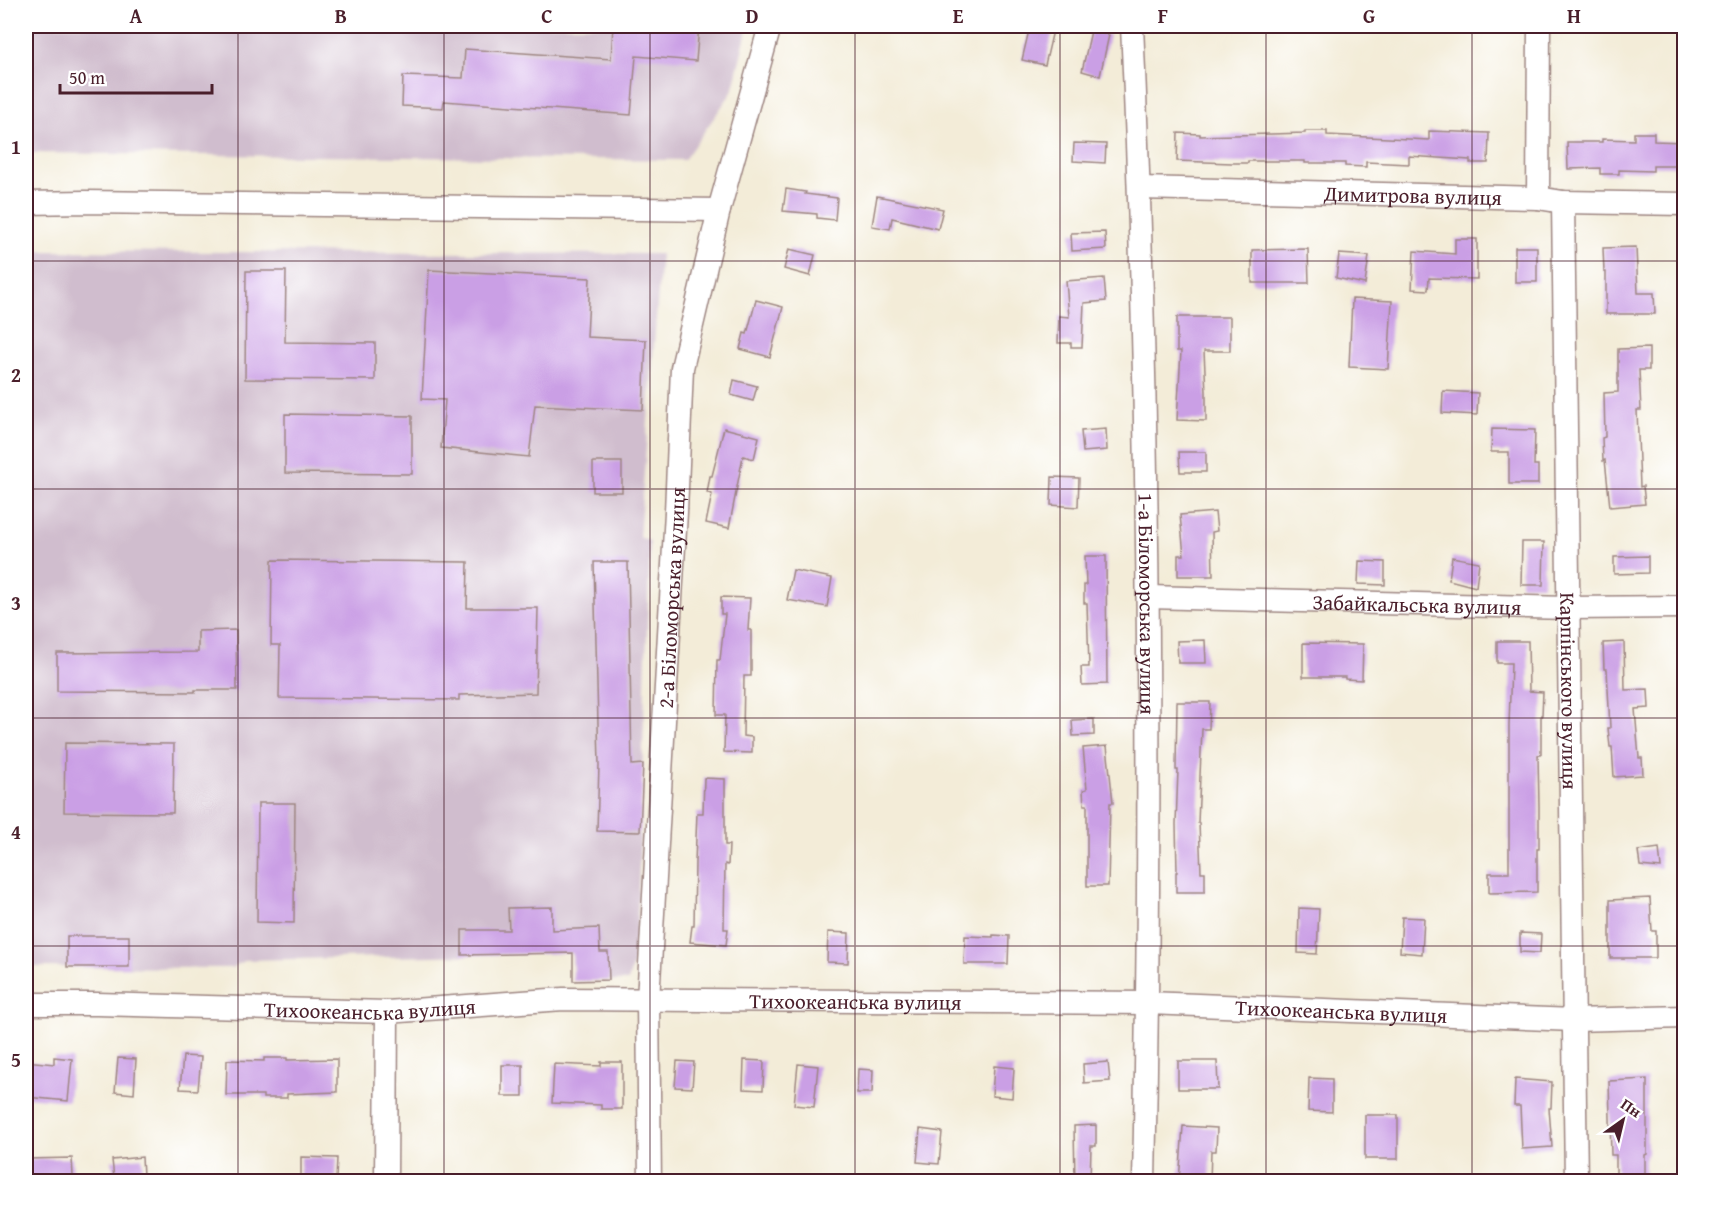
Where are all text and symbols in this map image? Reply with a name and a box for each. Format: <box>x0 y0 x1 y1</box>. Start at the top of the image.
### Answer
text: A <box>130 1 143 30</box>
text: B <box>335 1 347 30</box>
text: C <box>541 1 553 30</box>
text: D <box>745 1 759 30</box>
text: E <box>953 1 964 30</box>
text: F <box>1158 1 1168 30</box>
text: G <box>1363 1 1375 30</box>
text: H <box>1567 1 1581 30</box>
scale bar <box>60 57 212 95</box>
text: 50 m <box>69 64 105 91</box>
text: 1 <box>11 132 21 161</box>
street label: Димитрова вулиця <box>1322 177 1503 213</box>
text: 2 <box>11 360 21 389</box>
street label: 2-а Біломорська вулиця <box>649 486 693 709</box>
street label: 1-а Біломорська вулиця <box>1131 493 1164 715</box>
street label: Забайкальська вулиця <box>1312 586 1522 622</box>
text: 3 <box>11 588 21 617</box>
street label: Карпінського вулиця <box>1553 592 1586 790</box>
text: 4 <box>11 817 21 846</box>
street label: Тихоокеанська вулиця <box>749 985 962 1017</box>
street label: Тихоокеанська вулиця <box>264 990 477 1028</box>
street label: Тихоокеанська вулиця <box>1235 991 1448 1030</box>
text: 5 <box>11 1045 21 1074</box>
north arrow <box>1593 1090 1653 1150</box>
text: Пн <box>1616 1092 1647 1123</box>

